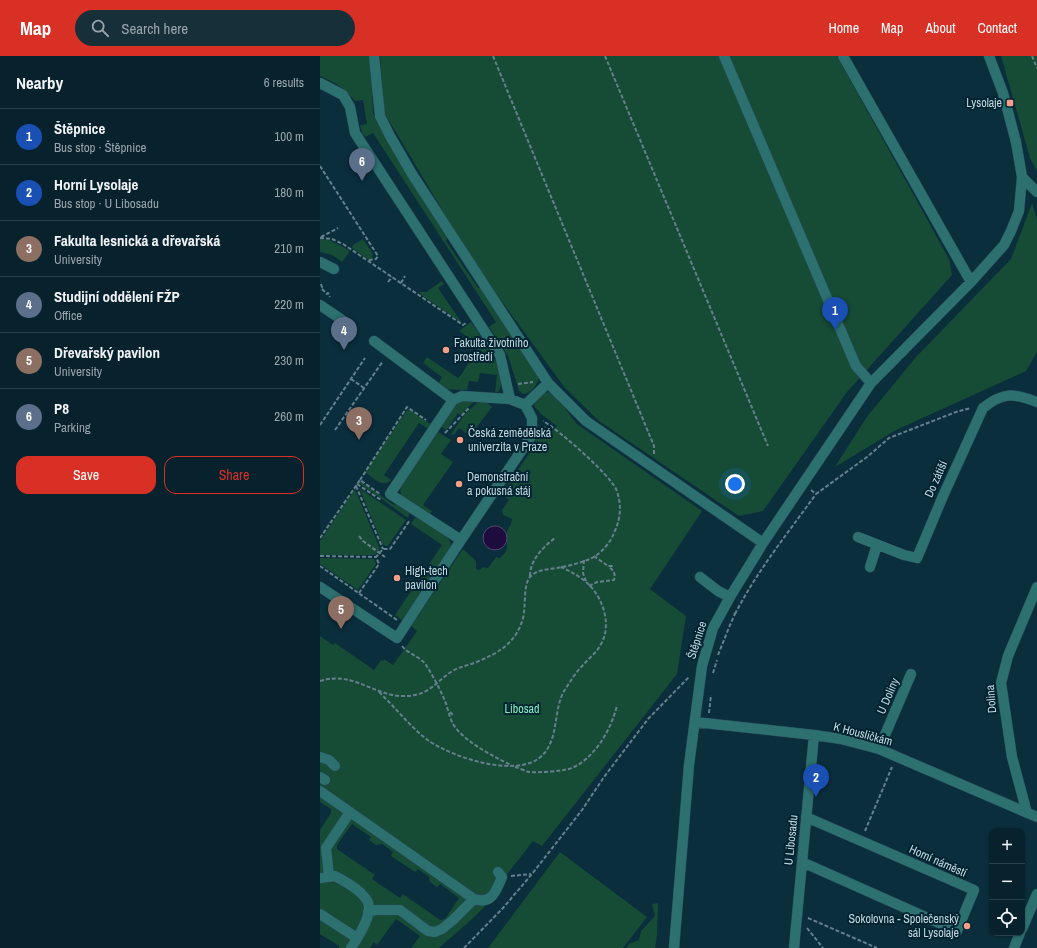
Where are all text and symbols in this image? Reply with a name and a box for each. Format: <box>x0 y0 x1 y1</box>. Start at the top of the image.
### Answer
search box <box>75 10 355 46</box>
text: Map <box>20 15 51 41</box>
icon: search <box>89 17 111 39</box>
text: Search here <box>121 18 188 39</box>
text: Home <box>828 19 859 37</box>
text: Map <box>881 19 903 37</box>
text: About <box>925 19 955 37</box>
text: Contact <box>977 19 1017 37</box>
text: Nearby <box>16 71 63 94</box>
text: 6 results <box>264 74 304 91</box>
place label: Lysolaje <box>966 95 1002 111</box>
marker: Lysolaje <box>1005 98 1015 108</box>
text: Štěpnice <box>54 118 105 139</box>
text: 1 <box>26 128 32 145</box>
text: 100 m <box>274 128 304 145</box>
text: Bus stop · Štěpnice <box>54 139 146 156</box>
pin: 6 <box>349 148 375 181</box>
text: Horní Lysolaje <box>54 174 138 195</box>
text: 2 <box>26 184 32 201</box>
text: 180 m <box>274 184 304 201</box>
text: Bus stop · U Libosadu <box>54 195 159 212</box>
text: Fakulta lesnická a dřevařská <box>54 230 220 251</box>
text: 3 <box>26 240 32 257</box>
text: 210 m <box>274 240 304 257</box>
text: University <box>54 251 102 268</box>
text: Studijní oddělení FŽP <box>54 286 180 307</box>
text: 4 <box>26 296 32 313</box>
text: 220 m <box>274 296 304 313</box>
pin: 1 <box>822 297 848 330</box>
text: Office <box>54 307 82 324</box>
pin: 4 <box>331 317 357 350</box>
place label: Fakulta životního prostředí <box>454 335 528 365</box>
text: Dřevařský pavilon <box>54 342 160 363</box>
marker: Fakulta životního prostředí <box>441 345 451 355</box>
text: 5 <box>26 352 32 369</box>
text: 230 m <box>274 352 304 369</box>
text: University <box>54 363 102 380</box>
text: P8 <box>54 398 69 419</box>
pin: 3 <box>346 407 372 440</box>
text: 6 <box>26 408 32 425</box>
text: 260 m <box>274 408 304 425</box>
text: Parking <box>54 419 91 436</box>
place label: Česká zemědělská univerzita v Praze <box>468 425 552 455</box>
marker: Česká zemědělská univerzita v Praze <box>455 435 465 445</box>
button: Save <box>16 456 156 494</box>
button: Share <box>164 456 304 494</box>
street label: Do zátiší <box>921 458 951 500</box>
place label: Demonstrační a pokusná stáj <box>467 469 530 499</box>
your location <box>725 474 745 494</box>
marker: Demonstrační a pokusná stáj <box>454 479 464 489</box>
place label: High-tech pavilon <box>405 563 448 593</box>
marker: High-tech pavilon <box>392 573 402 583</box>
pin: 5 <box>328 596 354 629</box>
street label: Štěpnice <box>683 619 711 661</box>
street label: U Doliny <box>873 675 903 716</box>
street label: Dolina <box>982 684 1000 714</box>
park label: Libosad <box>504 701 540 717</box>
street label: K Housličkám <box>832 718 894 750</box>
pin: 2 <box>803 764 829 797</box>
street label: U Libosadu <box>780 814 802 866</box>
map controls <box>989 828 1025 936</box>
button: + <box>989 828 1025 864</box>
street label: Horní náměstí <box>907 841 970 881</box>
button: − <box>989 864 1025 900</box>
button: locate <box>989 900 1025 936</box>
place label: Sokolovna - Společenský sál Lysolaje <box>849 911 959 941</box>
marker: Sokolovna - Společenský sál Lysolaje <box>962 921 972 931</box>

